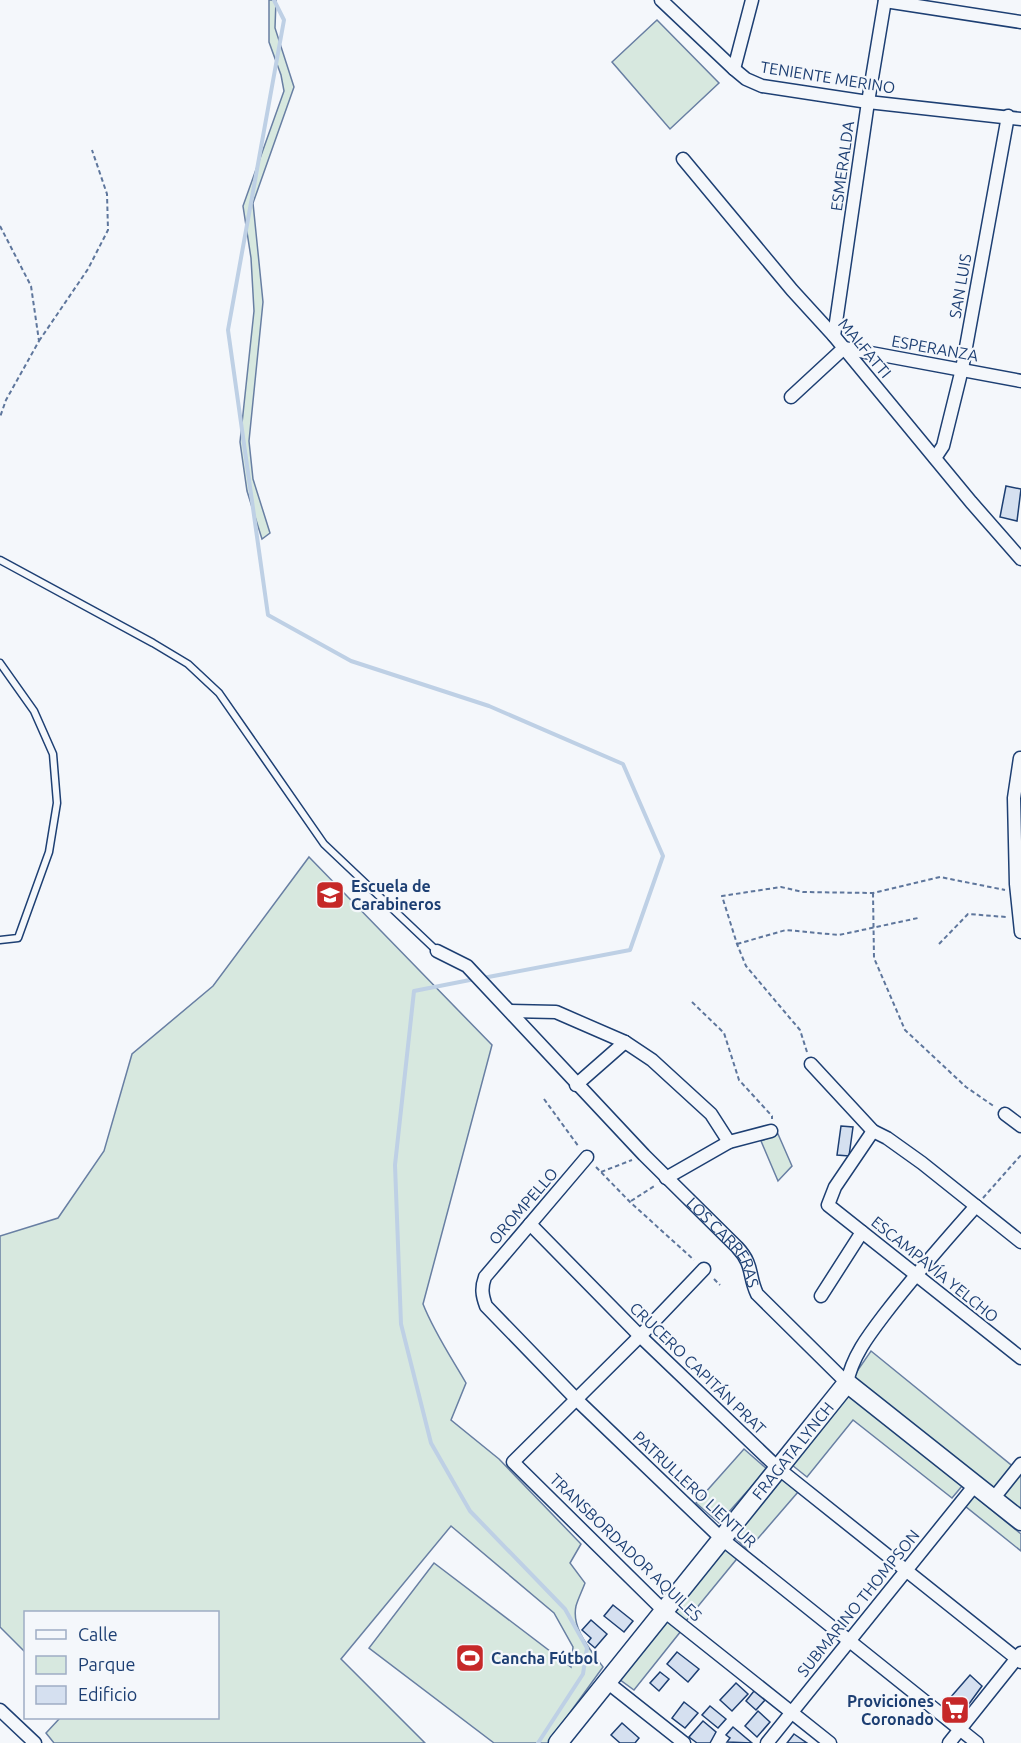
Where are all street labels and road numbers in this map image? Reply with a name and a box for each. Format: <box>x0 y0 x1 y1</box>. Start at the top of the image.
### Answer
street label: TENIENTE MERINO <box>759 57 897 97</box>
street label: ESMERALDA <box>827 119 857 212</box>
street label: SAN LUIS <box>945 252 975 320</box>
street label: MALFATTI <box>835 315 895 381</box>
street label: ESPERANZA <box>890 332 980 365</box>
street label: OROMPELLO <box>485 1164 561 1248</box>
street label: LOS CARRERAS <box>683 1194 763 1289</box>
street label: ESCAMPAVÍA YELCHO <box>868 1211 1003 1326</box>
street label: CRUCERO CAPITÁN PRAT <box>626 1297 771 1438</box>
street label: FRAGATA LYNCH <box>748 1398 837 1503</box>
street label: PATRULLERO LIENTUR <box>630 1427 760 1551</box>
street label: TRANSBORDADOR AQUILES <box>546 1470 706 1624</box>
street label: SUBMARINO THOMPSON <box>793 1526 923 1680</box>

